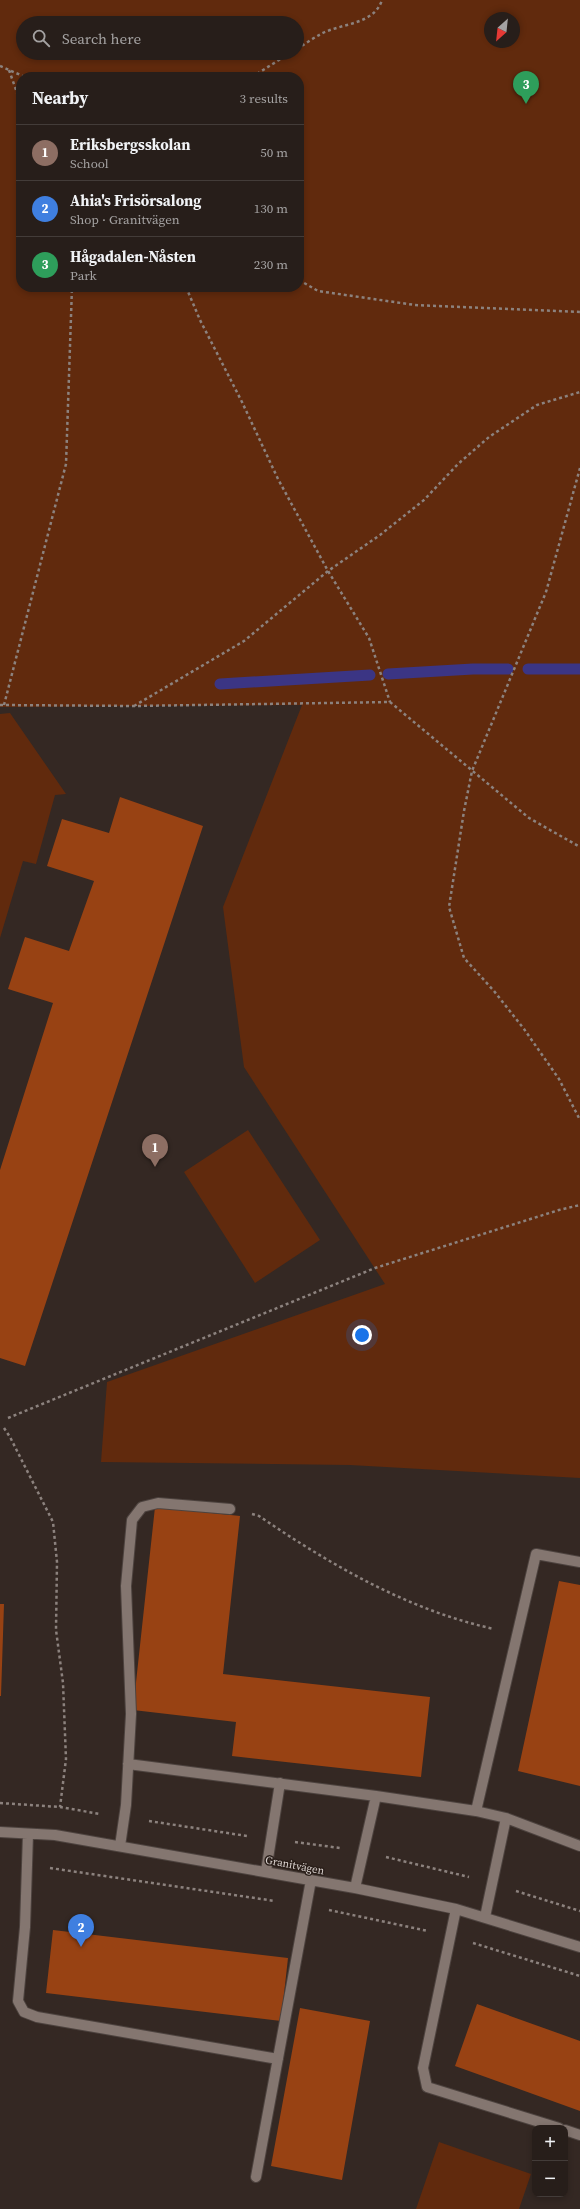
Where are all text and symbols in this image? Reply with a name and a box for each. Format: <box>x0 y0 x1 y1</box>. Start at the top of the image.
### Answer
north arrow <box>484 12 520 48</box>
search box <box>16 16 304 60</box>
icon: search <box>30 27 52 49</box>
text: Search here <box>62 28 141 49</box>
pin: 3 <box>513 71 539 104</box>
text: Nearby <box>32 86 88 110</box>
text: 3 results <box>240 90 288 107</box>
text: Eriksbergsskolan <box>70 134 190 155</box>
text: 1 <box>41 144 49 161</box>
text: 50 m <box>260 144 288 161</box>
text: School <box>70 155 109 172</box>
text: Ahia's Frisörsalong <box>70 190 202 211</box>
text: 2 <box>41 200 49 217</box>
text: 130 m <box>254 200 288 217</box>
text: Shop · Granitvägen <box>70 211 180 228</box>
text: Hågadalen-Nåsten <box>70 246 196 267</box>
text: 3 <box>41 256 49 273</box>
text: 230 m <box>254 256 288 273</box>
text: Park <box>70 267 97 284</box>
pin: 1 <box>142 1134 168 1167</box>
your location <box>352 1325 372 1345</box>
street label: Granitvägen <box>264 1852 326 1879</box>
pin: 2 <box>68 1914 94 1947</box>
map controls <box>532 2125 568 2197</box>
button: + <box>532 2125 568 2161</box>
button: − <box>532 2161 568 2197</box>

